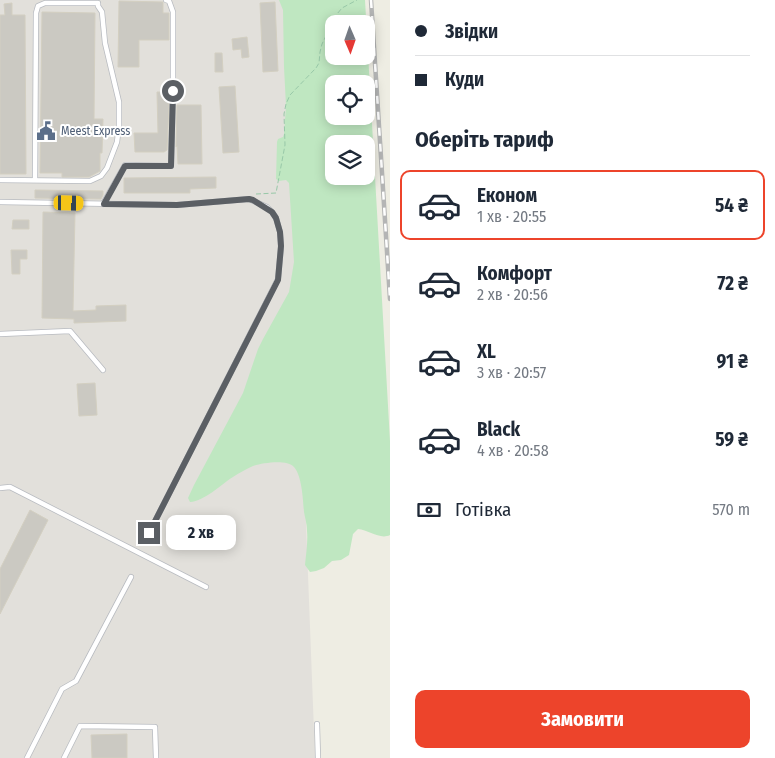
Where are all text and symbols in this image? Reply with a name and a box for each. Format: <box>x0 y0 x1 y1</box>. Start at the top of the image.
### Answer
north arrow <box>325 15 375 65</box>
map controls <box>325 15 375 185</box>
text: Звідки <box>445 20 498 43</box>
text: Куди <box>445 68 484 91</box>
button: locate <box>325 75 375 125</box>
route start <box>162 80 184 102</box>
public building icon: Meest Express <box>35 120 57 142</box>
place label: Meest Express <box>61 124 130 138</box>
text: Оберіть тариф <box>415 126 554 153</box>
button: layers <box>325 135 375 185</box>
icon: car <box>417 183 462 228</box>
text: Економ <box>477 184 537 207</box>
text: 54 ₴ <box>715 194 748 217</box>
car <box>53 195 84 211</box>
text: 1 хв · 20:55 <box>477 207 546 226</box>
icon: car <box>417 261 462 306</box>
text: Комфорт <box>477 262 552 285</box>
text: 72 ₴ <box>717 272 748 295</box>
text: 2 хв · 20:56 <box>477 285 548 304</box>
icon: car <box>417 339 462 384</box>
text: XL <box>477 340 496 363</box>
text: 91 ₴ <box>716 350 748 373</box>
text: 3 хв · 20:57 <box>477 363 546 382</box>
icon: car <box>417 417 462 462</box>
text: Black <box>477 418 520 441</box>
text: 59 ₴ <box>715 428 748 451</box>
text: 4 хв · 20:58 <box>477 441 549 460</box>
icon: cash <box>415 496 443 524</box>
text: Готівка <box>455 498 511 521</box>
text: 570 m <box>712 500 750 519</box>
callout: 2 хв <box>166 516 236 550</box>
route end <box>138 522 160 544</box>
text: 2 хв <box>188 523 214 542</box>
button: Замовити <box>415 690 750 748</box>

